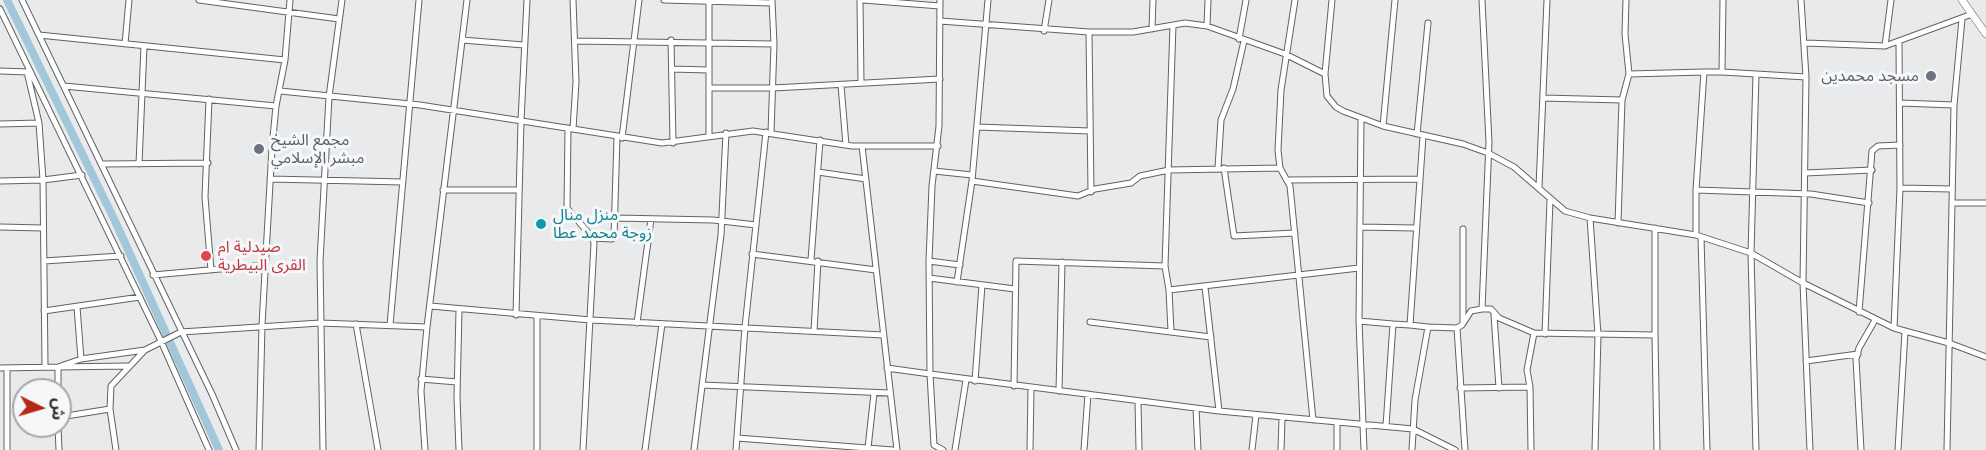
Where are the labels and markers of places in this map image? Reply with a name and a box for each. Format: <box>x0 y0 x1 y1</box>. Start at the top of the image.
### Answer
place label: مسجد محمدين <box>1821 66 1919 86</box>
marker: مسجد محمدين <box>1924 69 1938 83</box>
place label: مجمع الشيخ مبشر الإسلامي <box>271 130 364 168</box>
marker: مجمع الشيخ مبشر الإسلامي <box>252 142 266 156</box>
place label: منزل منال زوجة محمد عطا <box>553 205 652 243</box>
marker: منزل منال زوجة محمد عطا <box>534 217 548 231</box>
place label: صيدلية ام القرى البيطرية <box>218 237 306 275</box>
marker: صيدلية ام القرى البيطرية <box>199 249 213 263</box>

